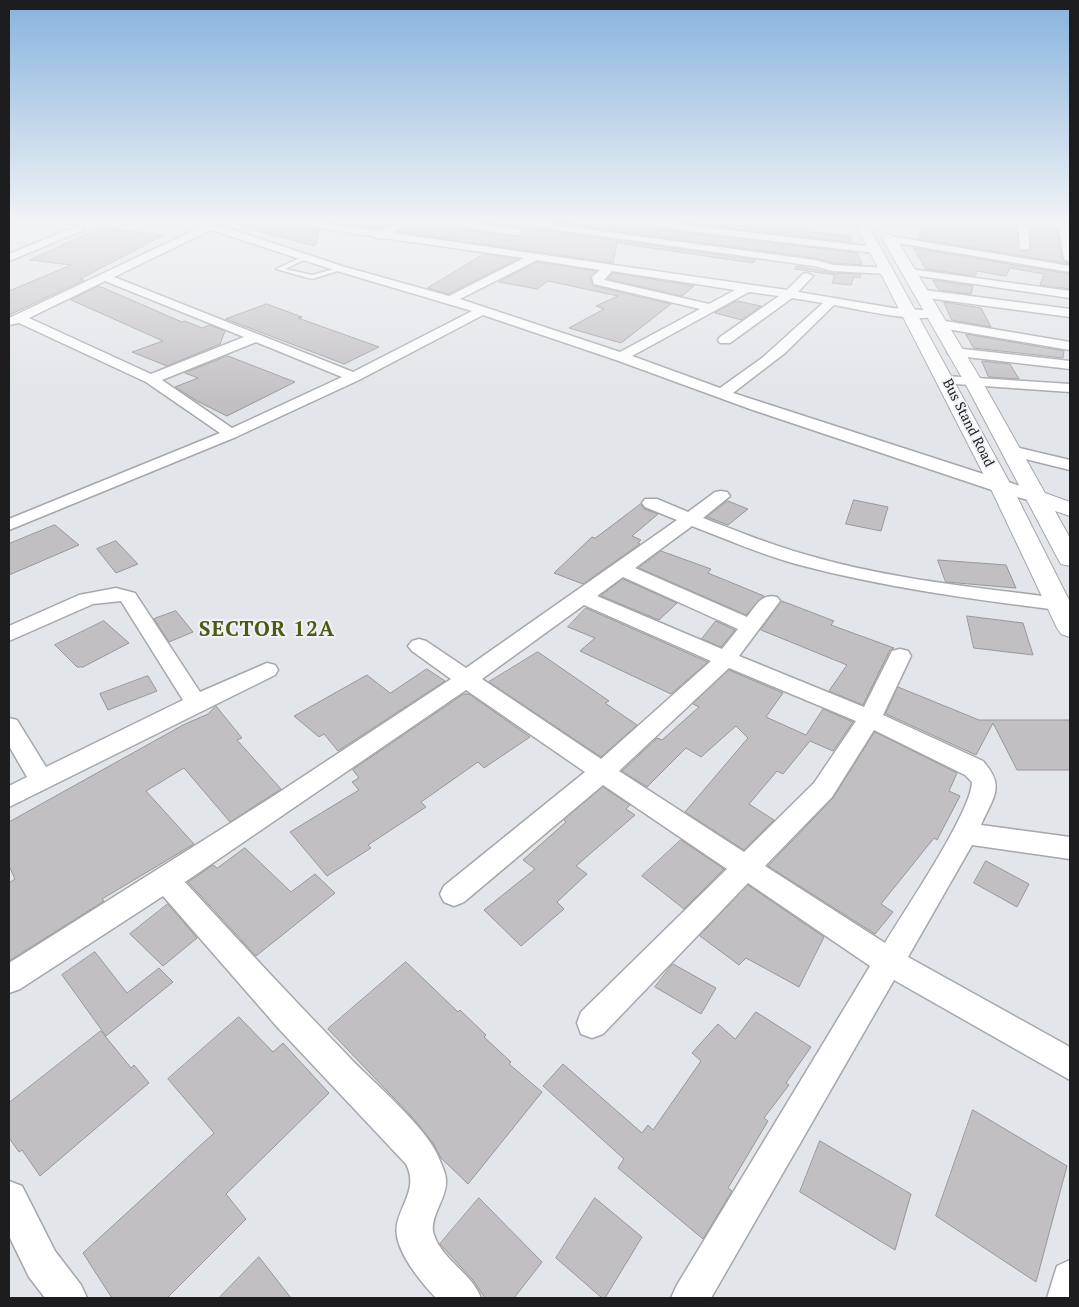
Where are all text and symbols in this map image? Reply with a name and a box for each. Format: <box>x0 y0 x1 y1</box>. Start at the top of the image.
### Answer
street label: Bus Stand Road <box>939 376 997 470</box>
district label: SECTOR 12A <box>198 617 336 643</box>

